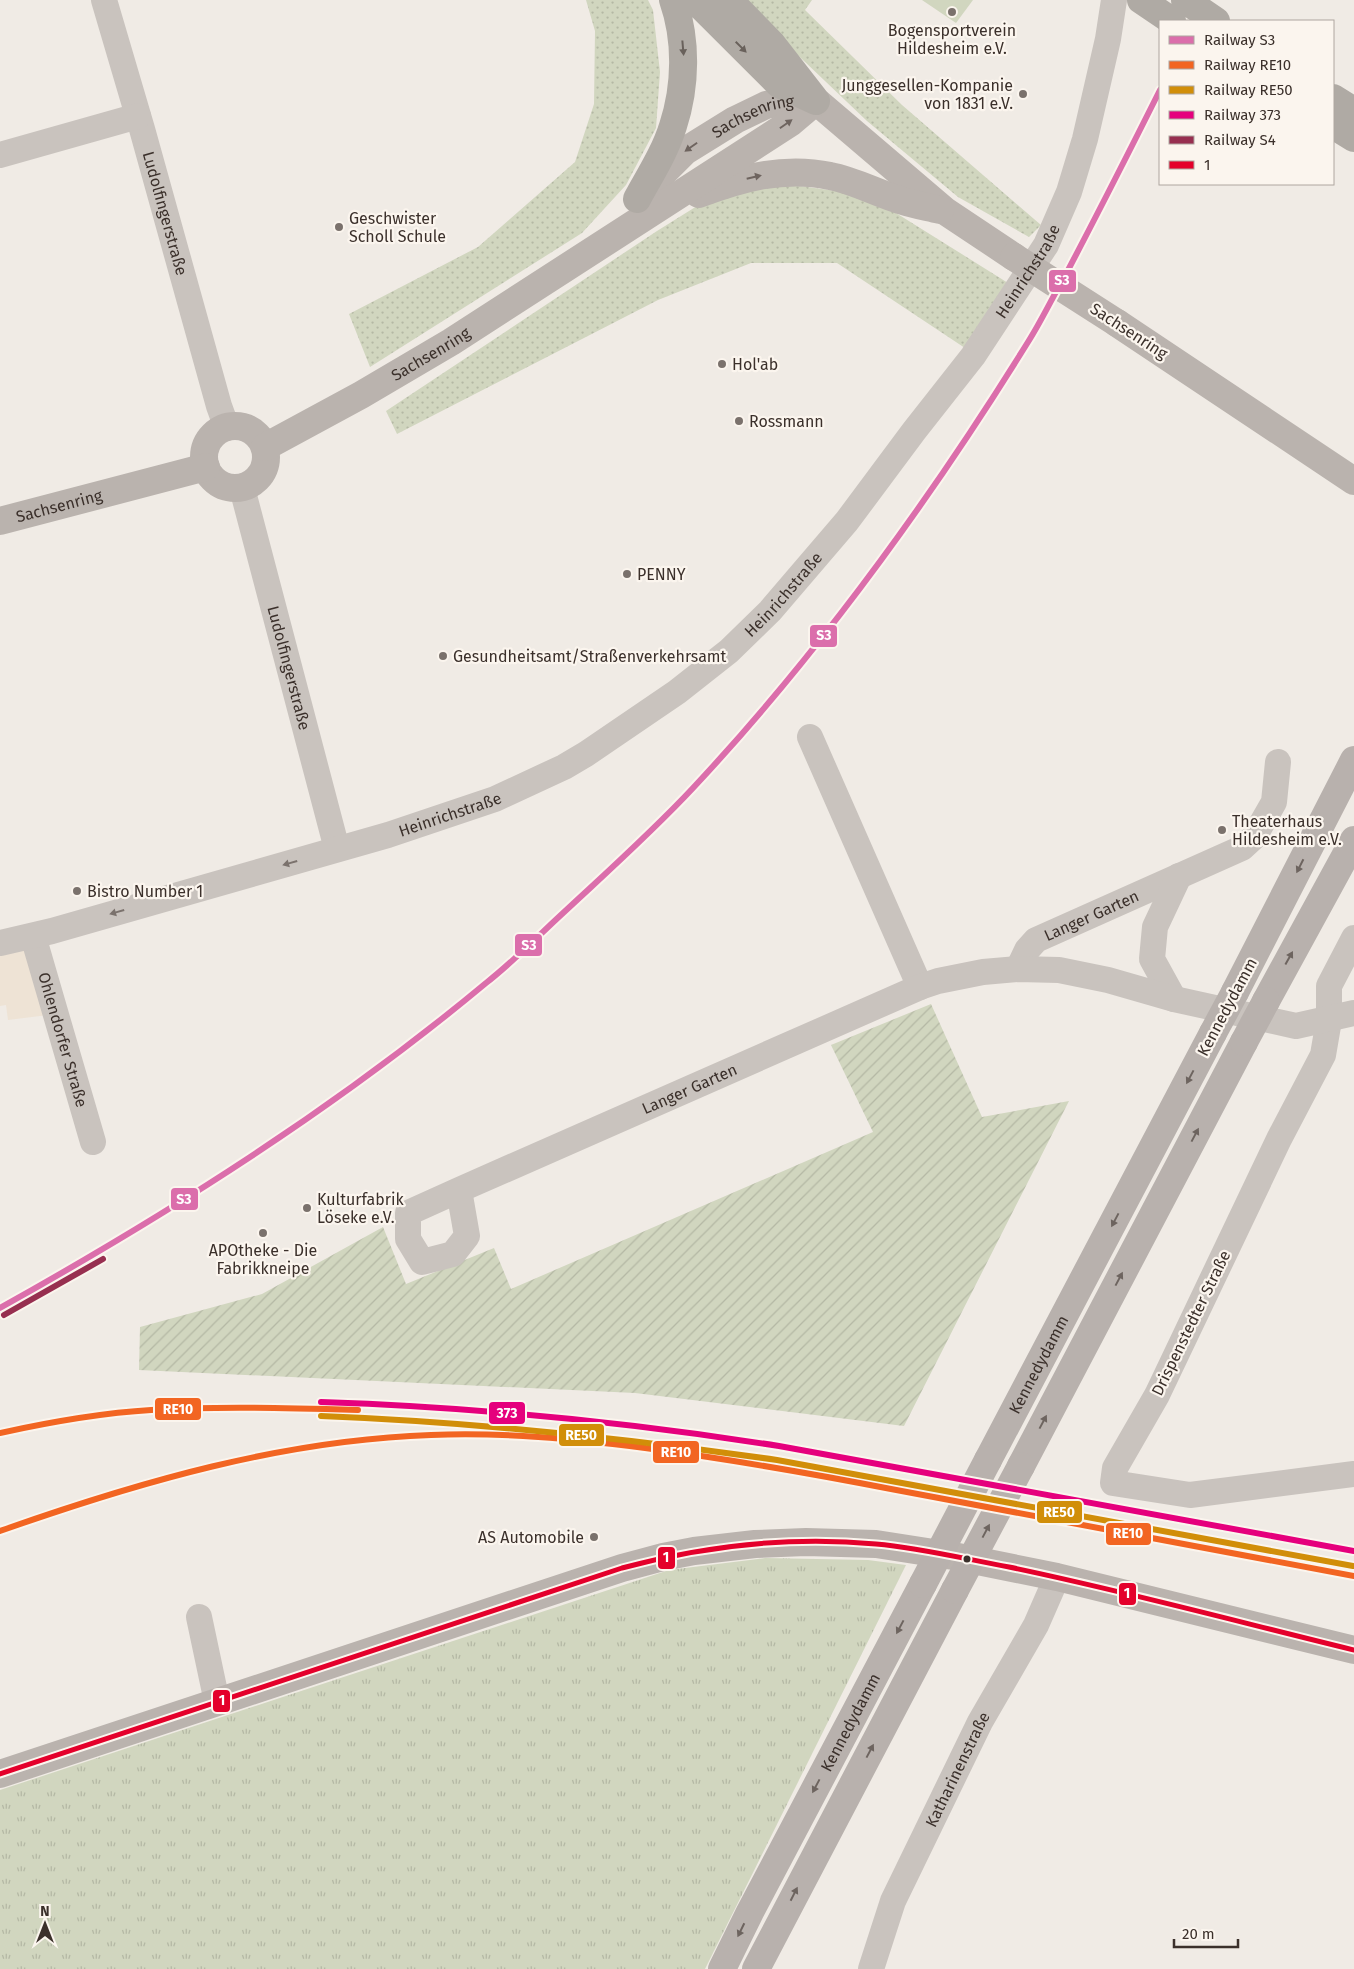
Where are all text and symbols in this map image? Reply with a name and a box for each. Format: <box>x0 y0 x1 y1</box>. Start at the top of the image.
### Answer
marker: Bogensportverein Hildesheim e.V. <box>946 6 958 18</box>
legend <box>1159 20 1334 185</box>
place label: Bogensportverein Hildesheim e.V. <box>888 21 1016 58</box>
text: Railway S3 <box>1204 31 1275 49</box>
one-way arrow <box>679 40 687 56</box>
one-way arrow <box>735 41 747 53</box>
text: Railway RE10 <box>1204 56 1291 74</box>
place label: Junggesellen-Kompanie von 1831 e.V. <box>841 76 1013 113</box>
text: Railway RE50 <box>1204 81 1293 99</box>
marker: Junggesellen-Kompanie von 1831 e.V. <box>1017 88 1029 100</box>
street label: Sachsenring <box>708 92 795 142</box>
text: Railway 373 <box>1204 106 1281 124</box>
one-way arrow <box>779 119 793 129</box>
text: Railway S4 <box>1204 131 1276 149</box>
one-way arrow <box>684 142 698 152</box>
street label: Ludolfingerstraße <box>139 149 192 277</box>
text: 1 <box>1204 156 1211 174</box>
one-way arrow <box>746 173 761 181</box>
place label: Geschwister Scholl Schule <box>349 209 446 246</box>
marker: Geschwister Scholl Schule <box>333 221 345 233</box>
street label: Heinrichstraße <box>991 221 1063 322</box>
line badge: S3 <box>1048 269 1077 293</box>
text: S3 <box>1054 272 1070 289</box>
street label: Sachsenring <box>1087 299 1172 363</box>
street label: Sachsenring <box>388 322 474 385</box>
place label: Hol'ab <box>732 355 778 374</box>
marker: Hol'ab <box>716 358 728 370</box>
place label: Rossmann <box>749 412 824 431</box>
marker: Rossmann <box>733 415 745 427</box>
street label: Sachsenring <box>14 485 105 526</box>
street label: Heinrichstraße <box>740 548 826 640</box>
place label: PENNY <box>637 565 686 584</box>
marker: PENNY <box>621 568 633 580</box>
street label: Ludolfingerstraße <box>264 604 315 732</box>
line badge: S3 <box>809 624 838 648</box>
text: S3 <box>816 627 832 644</box>
place label: Gesundheitsamt/Straßenverkehrsamt <box>453 647 727 666</box>
marker: Gesundheitsamt/Straßenverkehrsamt <box>437 650 449 662</box>
street label: Heinrichstraße <box>396 788 504 840</box>
place label: Theaterhaus Hildesheim e.V. <box>1232 812 1342 849</box>
marker: Theaterhaus Hildesheim e.V. <box>1216 824 1228 836</box>
one-way arrow <box>283 859 298 867</box>
one-way arrow <box>1296 859 1304 873</box>
place label: Bistro Number 1 <box>87 882 203 901</box>
marker: Bistro Number 1 <box>71 885 83 897</box>
street label: Langer Garten <box>1041 886 1142 945</box>
one-way arrow <box>110 909 125 917</box>
line badge: S3 <box>514 933 543 957</box>
text: S3 <box>521 937 537 954</box>
one-way arrow <box>1285 950 1293 965</box>
street label: Kennedydamm <box>1193 955 1261 1059</box>
street label: Ohlendorfer Straße <box>35 970 92 1109</box>
street label: Langer Garten <box>639 1059 740 1118</box>
one-way arrow <box>1186 1069 1194 1084</box>
one-way arrow <box>1191 1128 1199 1142</box>
line badge: S3 <box>170 1187 199 1211</box>
place label: Kulturfabrik Löseke e.V. <box>317 1190 404 1227</box>
text: S3 <box>176 1191 192 1208</box>
marker: Kulturfabrik Löseke e.V. <box>301 1202 313 1214</box>
one-way arrow <box>1111 1213 1119 1228</box>
marker: APOtheke - Die Fabrikkneipe <box>257 1227 269 1239</box>
place label: APOtheke - Die Fabrikkneipe <box>209 1241 317 1278</box>
street label: Drispenstedter Straße <box>1148 1247 1234 1399</box>
one-way arrow <box>1115 1271 1123 1286</box>
street label: Kennedydamm <box>1005 1312 1072 1417</box>
line badge: RE10 <box>154 1397 202 1421</box>
text: RE10 <box>163 1401 193 1418</box>
line badge: 373 <box>488 1401 526 1425</box>
text: 373 <box>496 1405 517 1422</box>
one-way arrow <box>1039 1415 1047 1430</box>
line badge: RE50 <box>558 1423 605 1447</box>
text: RE50 <box>565 1427 597 1444</box>
line badge: RE10 <box>652 1440 700 1464</box>
text: RE10 <box>661 1444 691 1461</box>
line badge: RE50 <box>1036 1500 1083 1524</box>
text: RE50 <box>1043 1504 1075 1521</box>
line badge: RE10 <box>1105 1522 1152 1546</box>
one-way arrow <box>982 1524 990 1538</box>
text: RE10 <box>1113 1525 1143 1542</box>
place label: AS Automobile <box>478 1528 584 1547</box>
marker: AS Automobile <box>588 1531 600 1543</box>
line badge: 1 <box>657 1546 676 1570</box>
text: 1 <box>663 1549 669 1566</box>
unlabelled marker <box>962 1554 972 1564</box>
line badge: 1 <box>1118 1582 1137 1606</box>
text: 1 <box>1124 1585 1130 1602</box>
one-way arrow <box>896 1619 904 1634</box>
street label: Kennedydamm <box>816 1670 884 1775</box>
line badge: 1 <box>212 1689 231 1713</box>
text: 1 <box>219 1692 225 1709</box>
street label: Katharinenstraße <box>921 1708 993 1830</box>
one-way arrow <box>866 1743 874 1758</box>
one-way arrow <box>812 1779 820 1793</box>
one-way arrow <box>790 1887 798 1902</box>
north arrow <box>20 1899 70 1949</box>
text: N <box>40 1903 50 1920</box>
scale bar <box>1174 1916 1238 1948</box>
one-way arrow <box>737 1923 745 1937</box>
text: 20 m <box>1182 1925 1215 1943</box>

